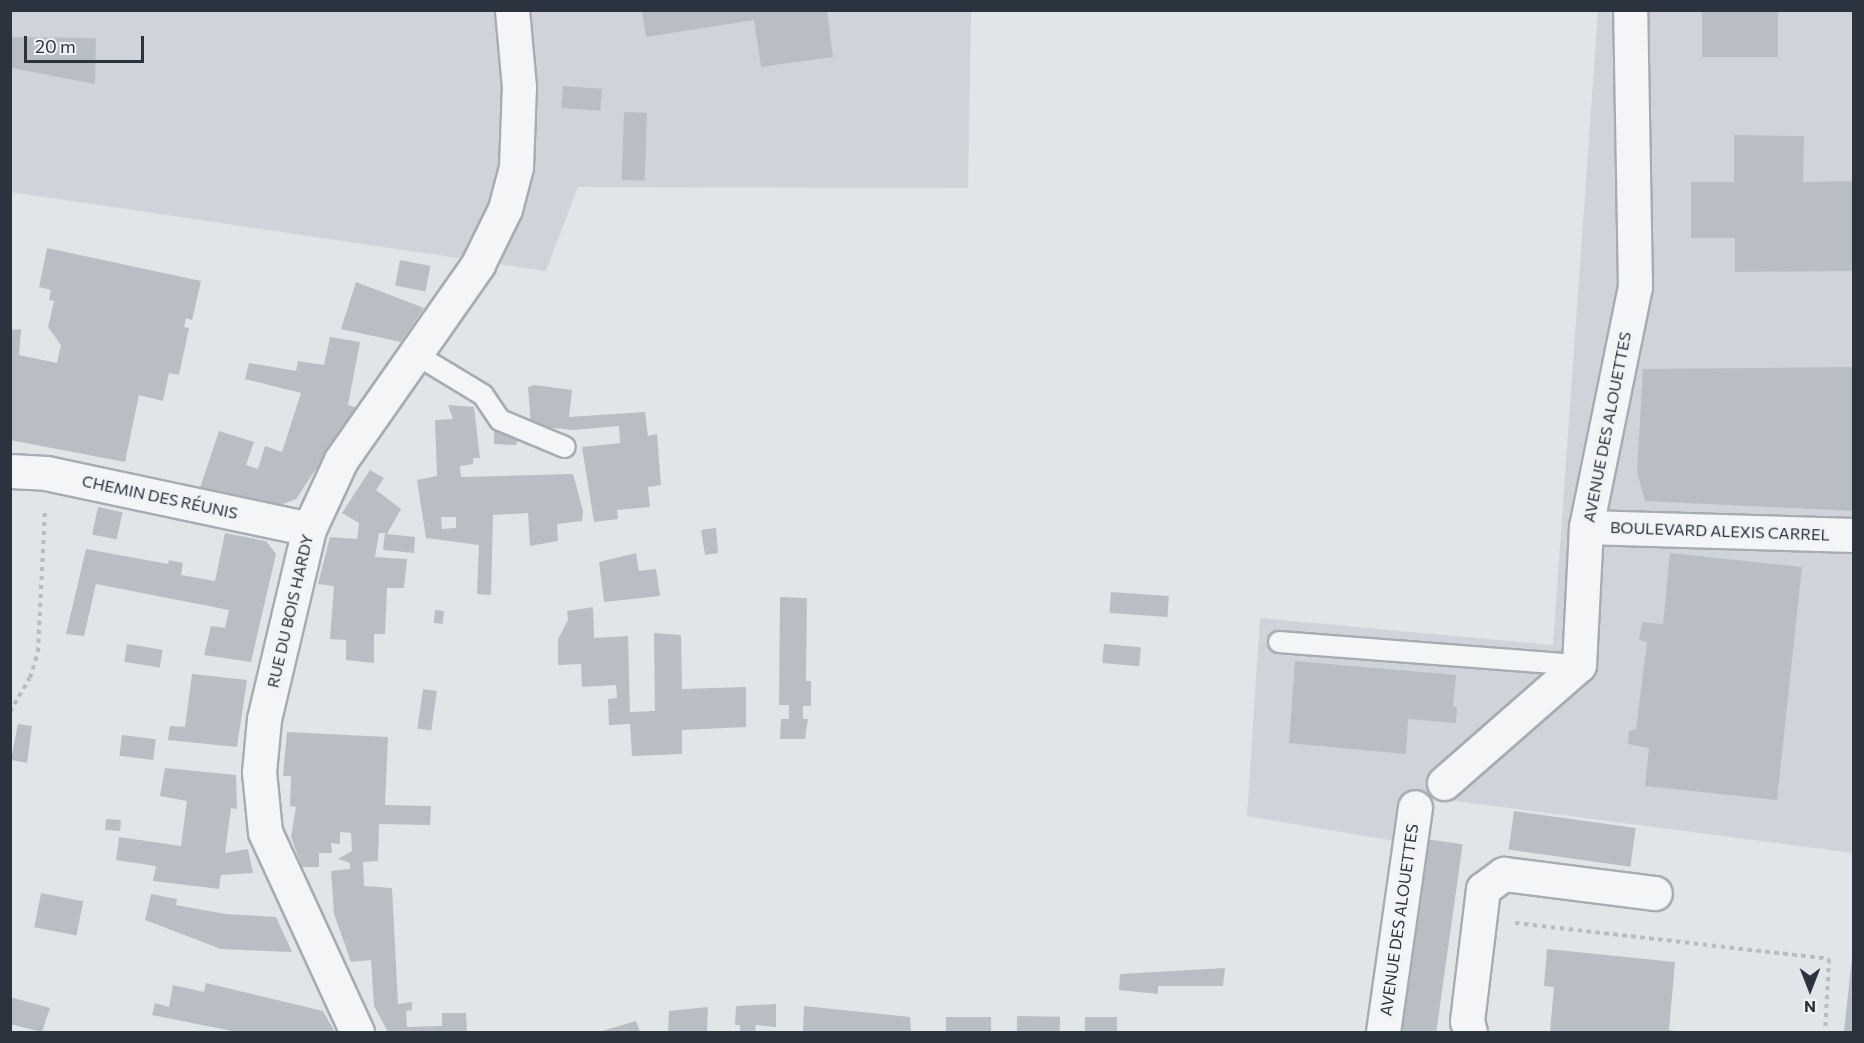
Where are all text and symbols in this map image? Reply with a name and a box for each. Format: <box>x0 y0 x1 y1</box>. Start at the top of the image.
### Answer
scale bar <box>27 24 147 62</box>
text: 20 m <box>35 35 76 57</box>
street label: AVENUE DES ALOUETTES <box>1579 330 1635 524</box>
street label: CHEMIN DES RÉUNIS <box>80 471 240 523</box>
street label: BOULEVARD ALEXIS CARREL <box>1610 518 1830 544</box>
street label: RUE DU BOIS HARDY <box>263 532 317 690</box>
street label: AVENUE DES ALOUETTES <box>1376 823 1422 1017</box>
north arrow <box>1780 959 1840 1019</box>
text: N <box>1804 998 1816 1017</box>

